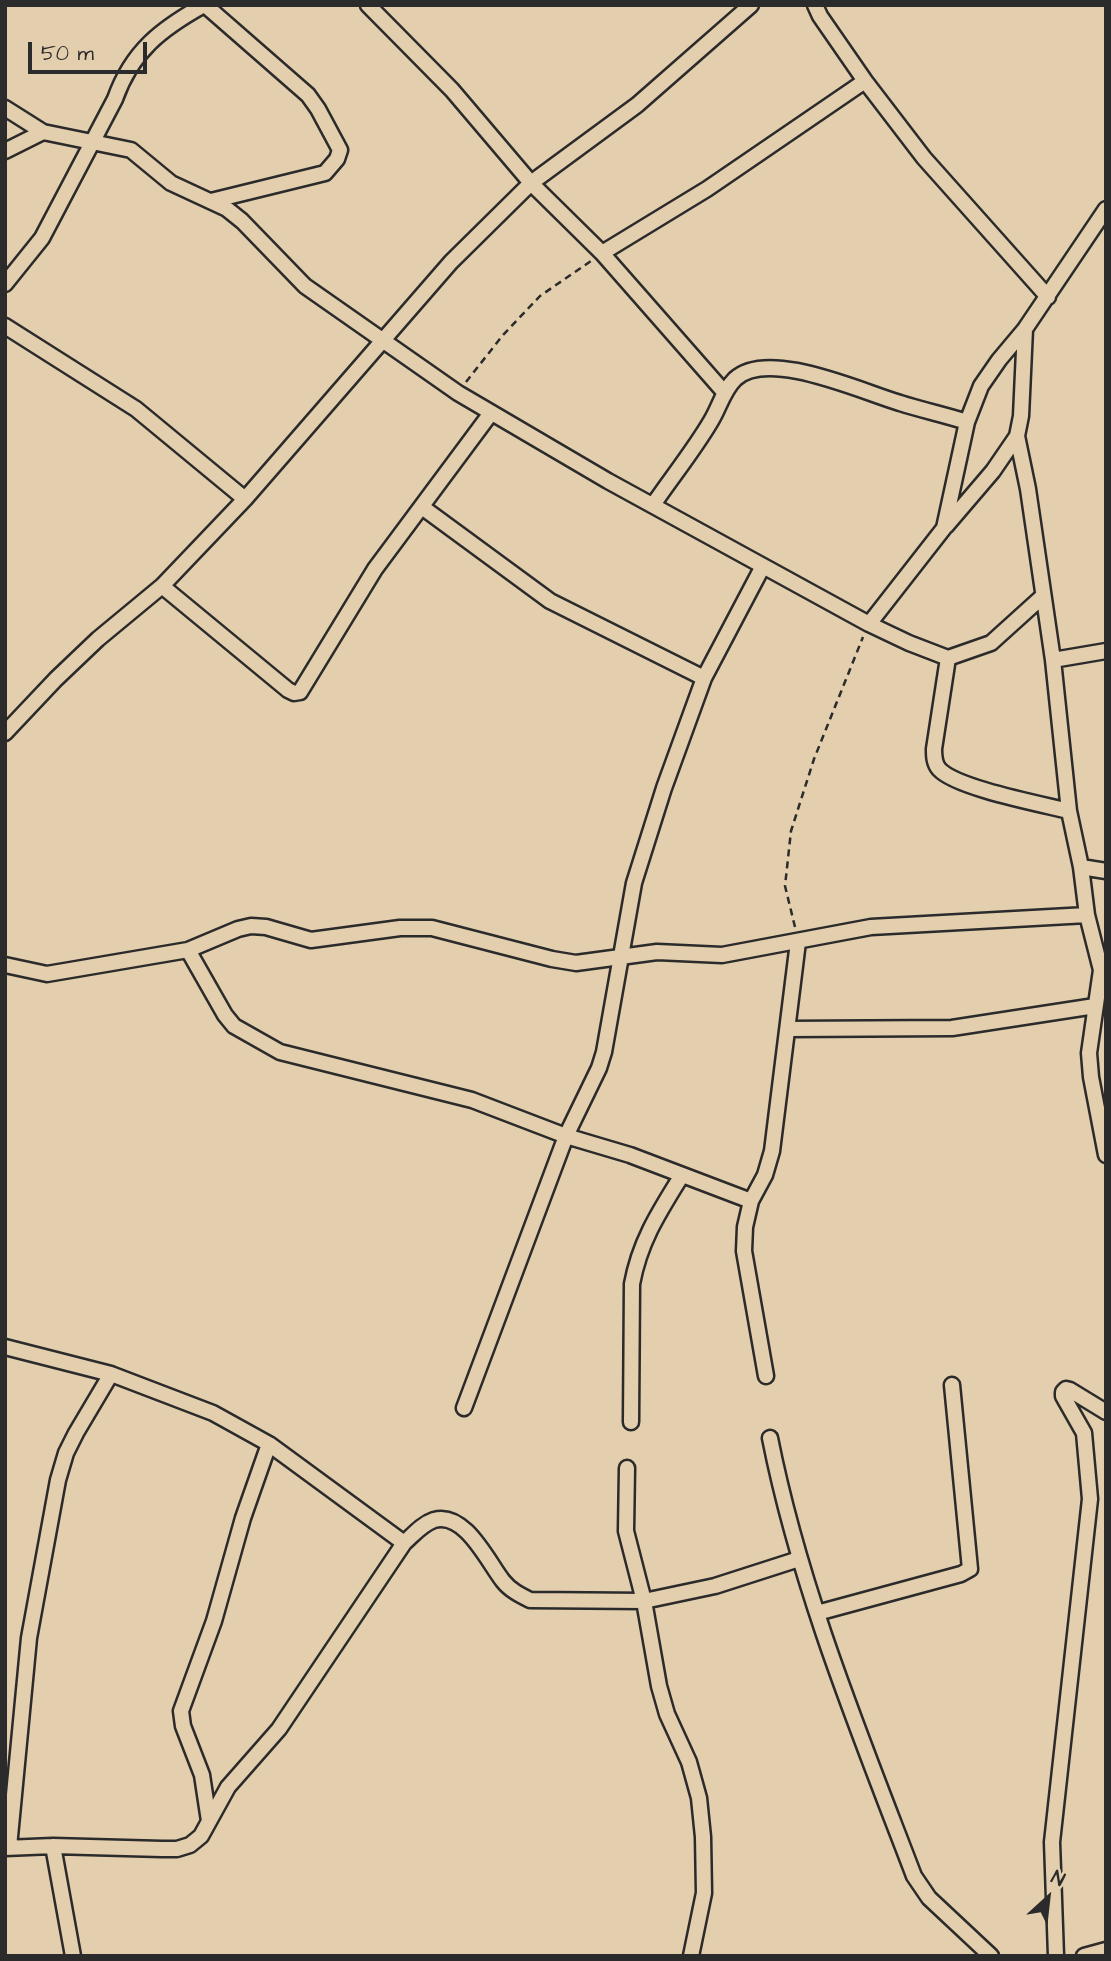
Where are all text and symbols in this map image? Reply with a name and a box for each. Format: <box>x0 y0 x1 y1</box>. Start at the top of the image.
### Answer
scale bar <box>32 28 150 72</box>
text: 50 m <box>41 39 94 68</box>
north arrow <box>1013 1863 1083 1933</box>
text: N <box>1046 1864 1069 1894</box>

